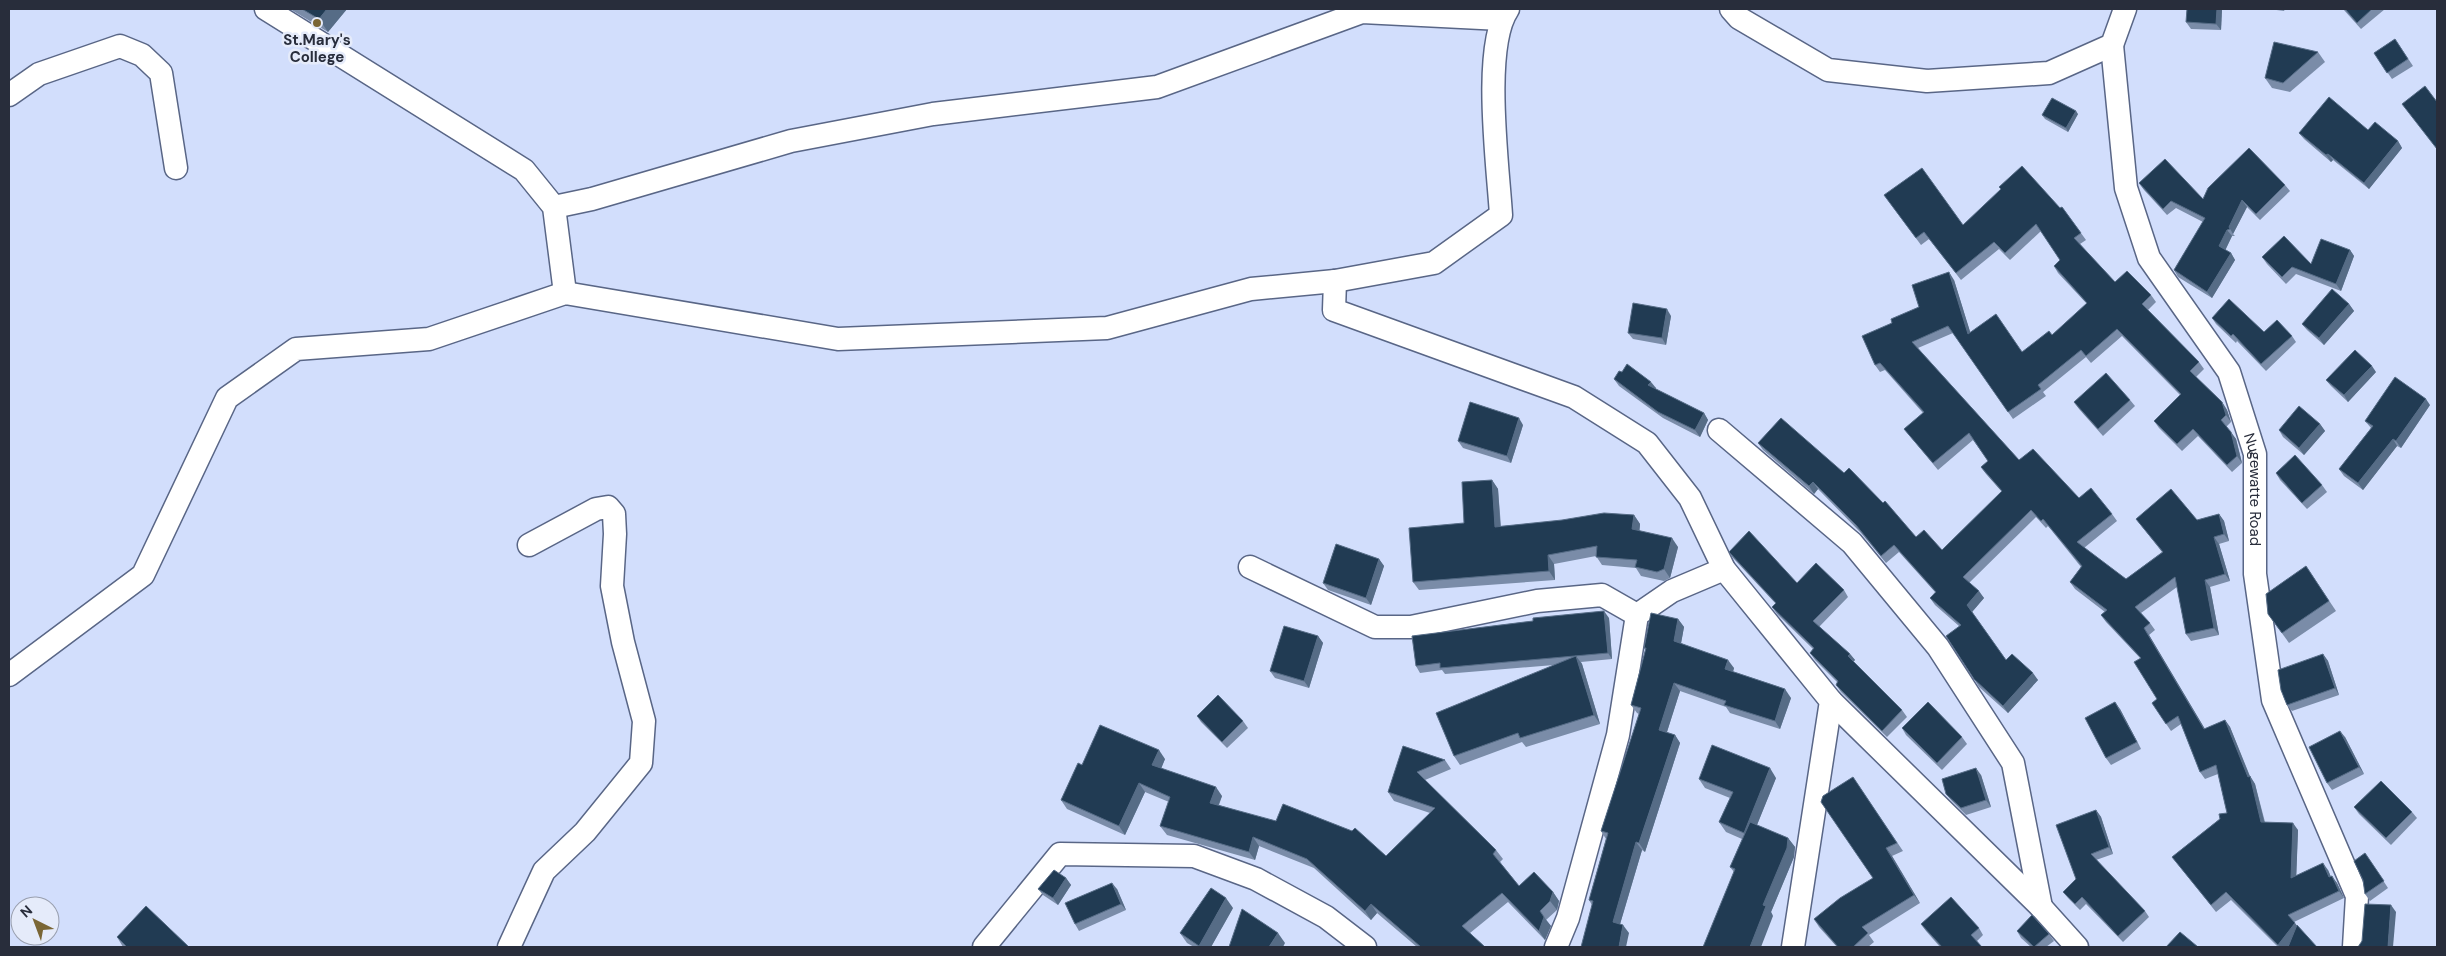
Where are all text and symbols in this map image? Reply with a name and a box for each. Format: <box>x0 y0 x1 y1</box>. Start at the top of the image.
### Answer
marker: St.Mary's College <box>311 17 323 29</box>
place label: St.Mary's College <box>283 30 351 67</box>
street label: Nugewatte Road <box>2239 431 2265 546</box>
north arrow <box>10 896 60 946</box>
text: N <box>16 901 36 921</box>

